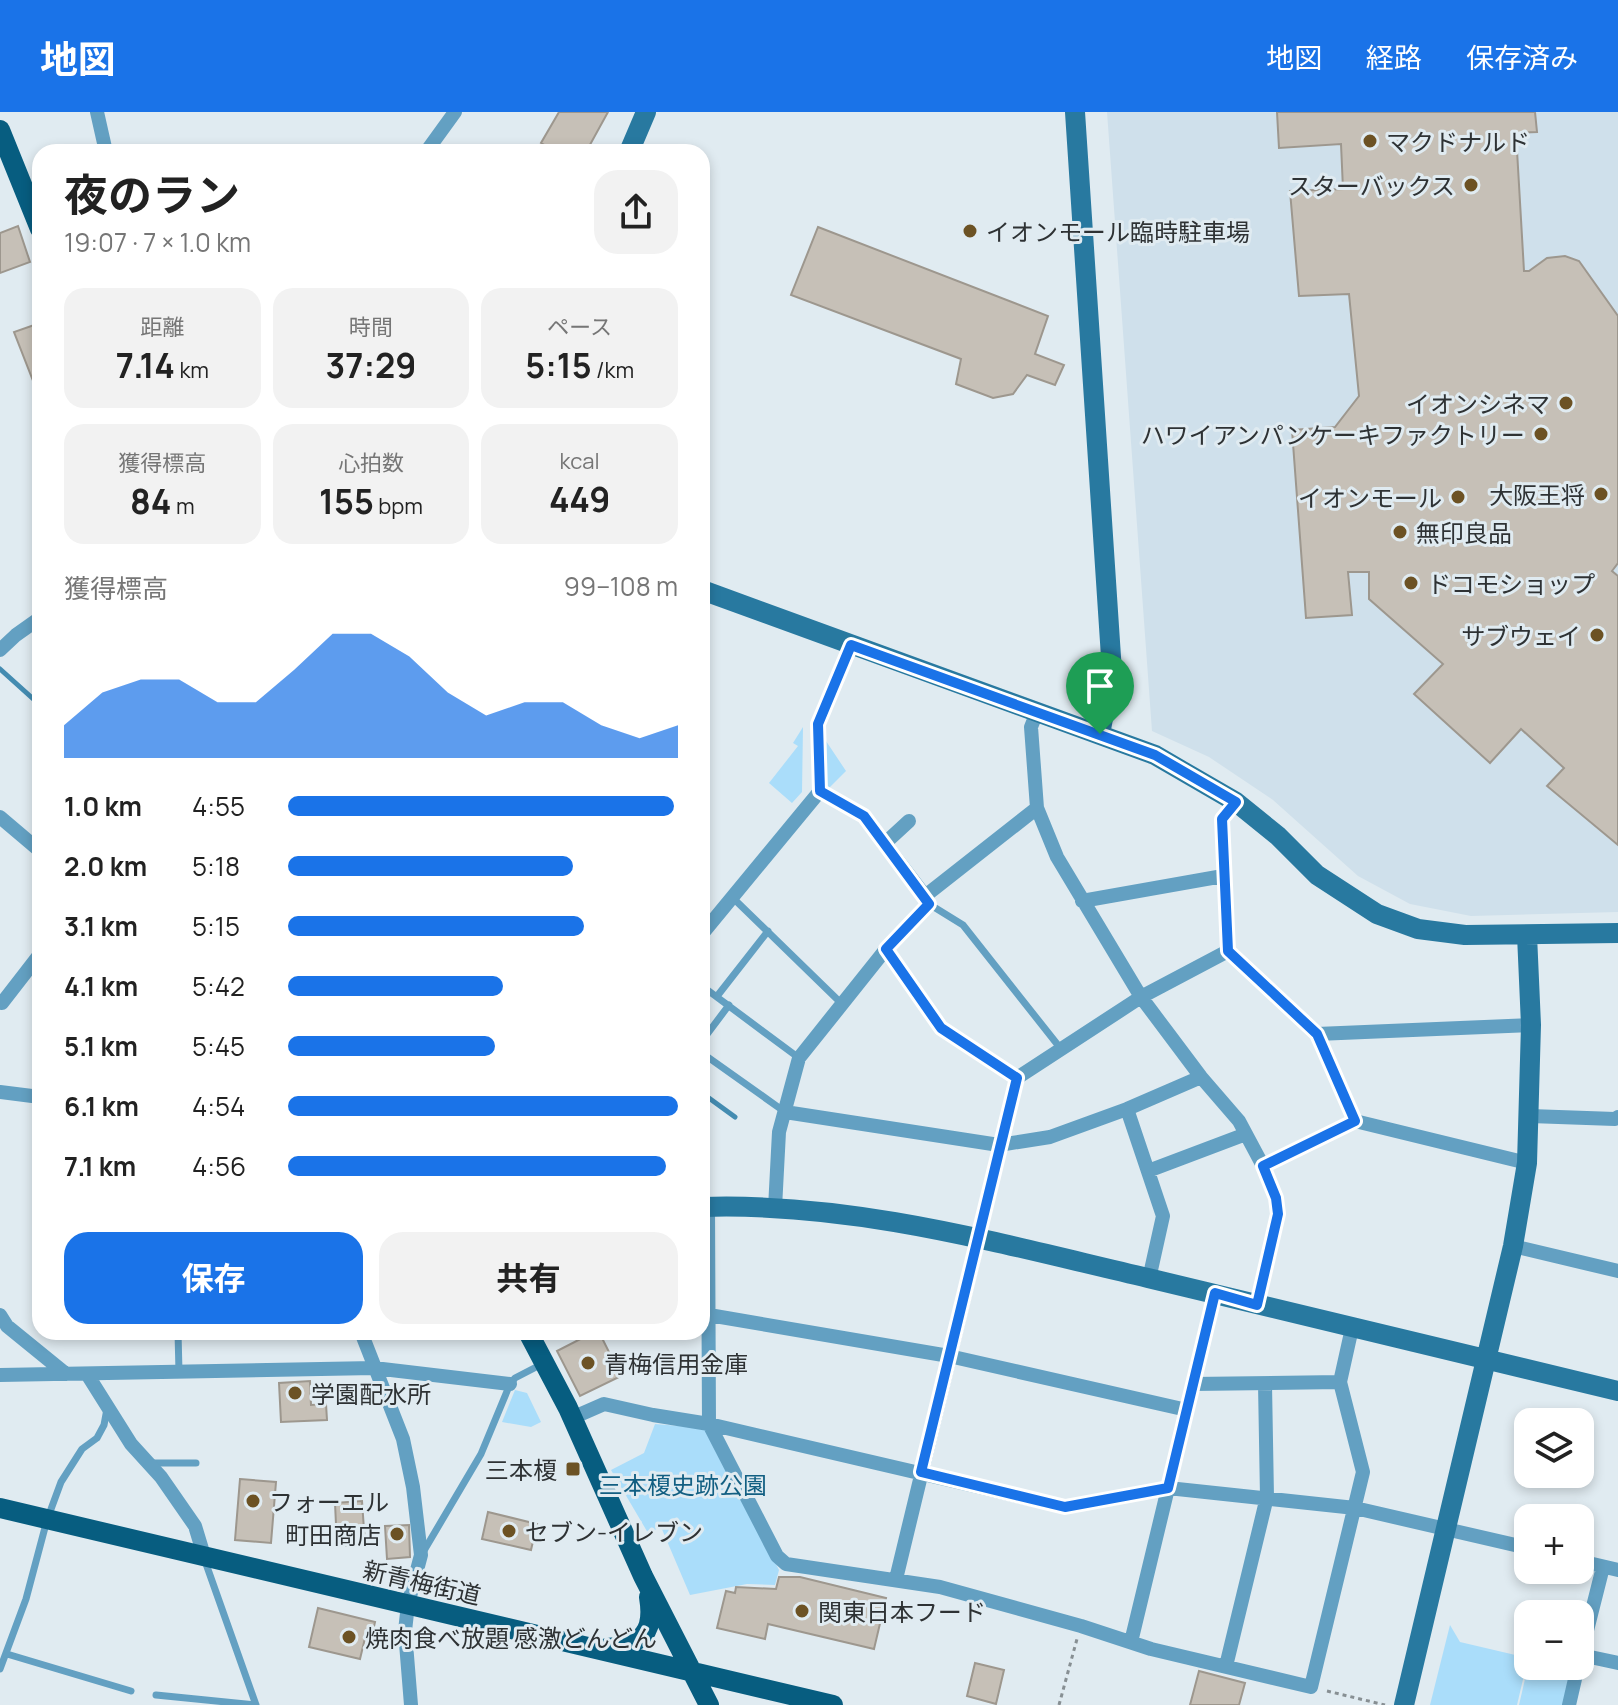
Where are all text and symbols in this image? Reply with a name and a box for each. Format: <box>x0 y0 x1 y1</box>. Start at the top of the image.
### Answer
text: 地図 <box>40 32 116 84</box>
text: 地図 <box>1266 38 1322 76</box>
text: 経路 <box>1366 38 1422 76</box>
text: 保存済み <box>1466 38 1578 76</box>
place label: マクドナルド <box>1386 125 1530 158</box>
marker: マクドナルド <box>1361 132 1379 150</box>
text: 夜のラン <box>64 164 240 224</box>
place label: スターバックス <box>1288 169 1455 202</box>
button: share <box>594 170 678 254</box>
marker: スターバックス <box>1462 176 1480 194</box>
place label: イオンモール臨時駐車場 <box>986 215 1250 248</box>
marker: イオンモール臨時駐車場 <box>961 222 979 240</box>
text: 19:07 · 7 × 1.0 km <box>64 224 251 260</box>
text: 距離 <box>140 312 184 342</box>
text: 時間 <box>349 312 393 342</box>
text: ペース <box>547 312 612 342</box>
text: 7.14 <box>116 342 175 388</box>
text: 37:29 <box>326 342 416 388</box>
text: 5:15 <box>525 342 592 388</box>
text: km <box>175 355 209 385</box>
text: /km <box>592 355 634 385</box>
place label: イオンシネマ <box>1406 387 1550 420</box>
marker: イオンシネマ <box>1557 394 1575 412</box>
place label: ハワイアンパンケーキファクトリー <box>1141 418 1525 451</box>
marker: ハワイアンパンケーキファクトリー <box>1532 425 1550 443</box>
text: kcal <box>560 446 600 476</box>
text: 獲得標高 <box>118 448 206 478</box>
text: 心拍数 <box>338 448 404 478</box>
text: 449 <box>549 476 610 522</box>
text: 84 <box>130 478 172 524</box>
text: 155 <box>319 478 374 524</box>
place label: 大阪王将 <box>1489 478 1585 511</box>
place label: イオンモール <box>1298 481 1442 514</box>
marker: 大阪王将 <box>1592 485 1610 503</box>
marker: イオンモール <box>1449 488 1467 506</box>
text: m <box>172 491 195 521</box>
text: bpm <box>374 491 423 521</box>
place label: 無印良品 <box>1416 516 1512 549</box>
marker: 無印良品 <box>1391 523 1409 541</box>
place label: ドコモショップ <box>1427 567 1595 600</box>
text: 99–108 m <box>564 568 678 604</box>
text: 獲得標高 <box>64 570 168 606</box>
marker: ドコモショップ <box>1402 574 1420 592</box>
place label: サブウェイ <box>1461 619 1581 652</box>
marker: サブウェイ <box>1588 626 1606 644</box>
pin <box>1066 652 1134 734</box>
icon: arrive <box>1078 664 1122 708</box>
text: 1.0 km <box>64 788 142 824</box>
text: 4:55 <box>192 788 245 824</box>
text: 2.0 km <box>64 848 147 884</box>
text: 5:18 <box>192 848 240 884</box>
text: 3.1 km <box>64 908 138 944</box>
text: 5:15 <box>192 908 240 944</box>
text: 4.1 km <box>64 968 138 1004</box>
text: 5:42 <box>192 968 245 1004</box>
text: 5.1 km <box>64 1028 138 1064</box>
text: 5:45 <box>192 1028 245 1064</box>
text: 6.1 km <box>64 1088 139 1124</box>
text: 4:54 <box>192 1088 245 1124</box>
text: 7.1 km <box>64 1148 136 1184</box>
text: 4:56 <box>192 1148 246 1184</box>
button: 保存 <box>64 1232 363 1324</box>
button: 共有 <box>379 1232 678 1324</box>
place label: 青梅信用金庫 <box>604 1347 748 1380</box>
marker: 青梅信用金庫 <box>579 1354 597 1372</box>
place label: 学園配水所 <box>311 1377 431 1410</box>
marker: 学園配水所 <box>286 1384 304 1402</box>
map controls <box>1514 1408 1594 1680</box>
button: layers <box>1514 1408 1594 1488</box>
place label: 三本榎 <box>485 1453 557 1486</box>
marker: 三本榎 <box>564 1460 582 1478</box>
park label: 三本榎史跡公園 <box>599 1468 767 1501</box>
place label: フォーエル <box>269 1485 389 1518</box>
marker: フォーエル <box>244 1492 262 1510</box>
button: + <box>1514 1504 1594 1584</box>
place label: セブン-イレブン <box>525 1515 703 1548</box>
place label: 町田商店 <box>285 1518 381 1551</box>
marker: セブン-イレブン <box>500 1522 518 1540</box>
marker: 町田商店 <box>388 1525 406 1543</box>
street label: 新青梅街道 <box>360 1552 484 1612</box>
place label: 関東日本フード <box>818 1595 986 1628</box>
button: − <box>1514 1600 1594 1680</box>
marker: 関東日本フード <box>793 1602 811 1620</box>
place label: 焼肉食べ放題 感激どんどん <box>365 1621 657 1654</box>
marker: 焼肉食べ放題 感激どんどん <box>340 1628 358 1646</box>

